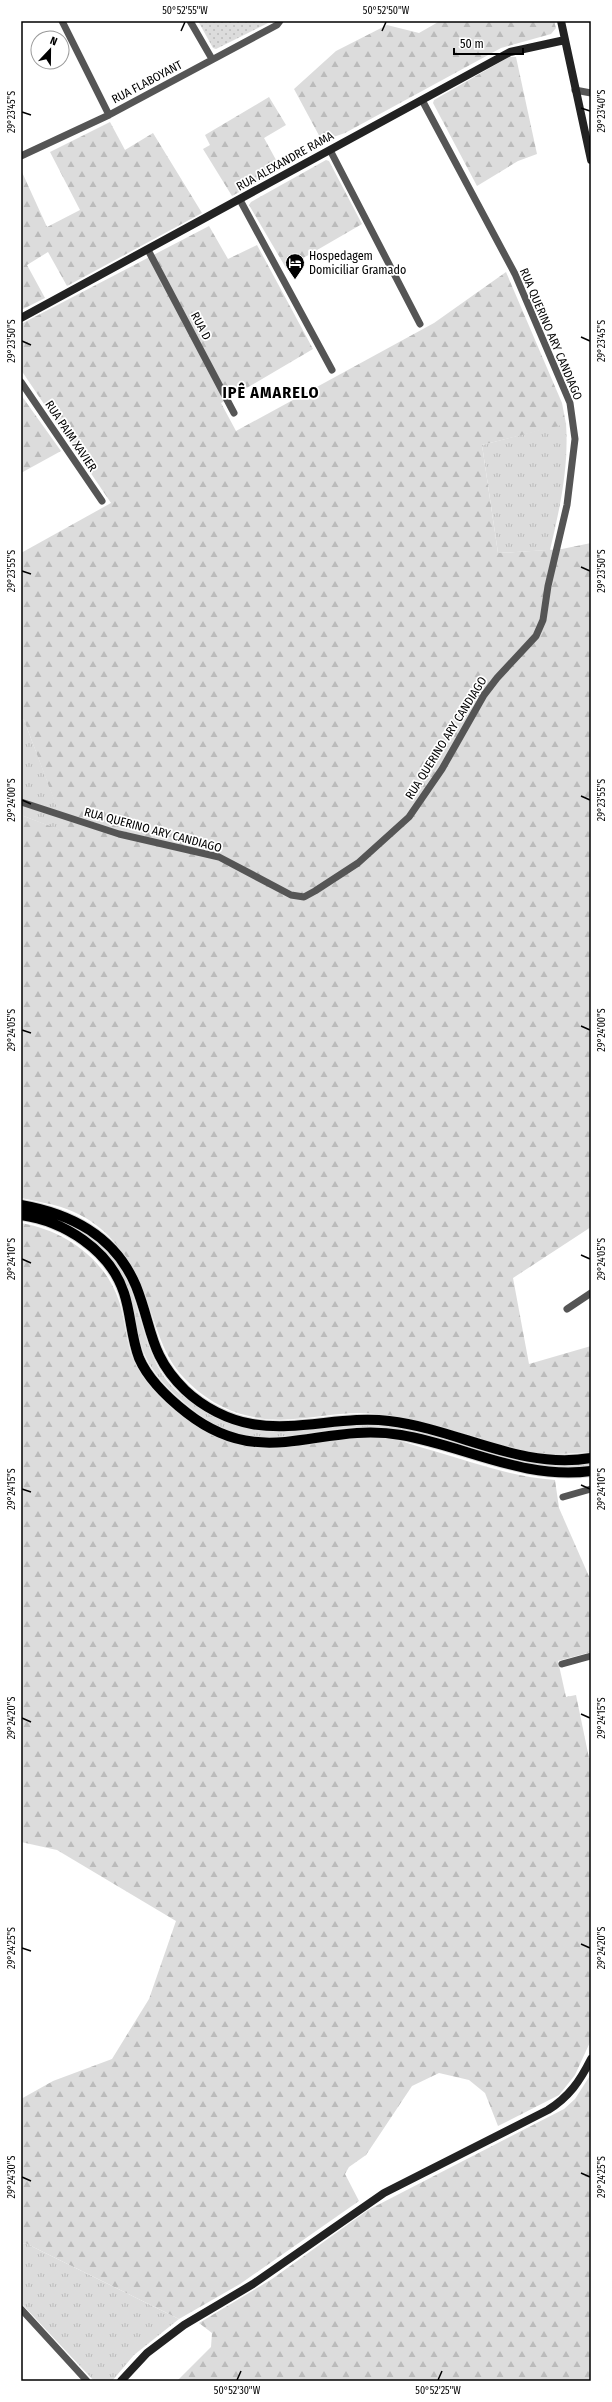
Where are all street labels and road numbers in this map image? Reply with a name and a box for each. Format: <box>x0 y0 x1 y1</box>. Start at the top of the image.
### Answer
street label: RUA FLABOYANT <box>109 57 185 106</box>
street label: RUA ALEXANDRE RAMA <box>234 128 337 194</box>
street label: RUA QUERINO ARY CANDIAGO <box>517 266 585 402</box>
street label: RUA D <box>188 310 214 342</box>
street label: RUA PAIM XAVIER <box>42 398 100 474</box>
street label: RUA QUERINO ARY CANDIAGO <box>402 674 490 802</box>
street label: RUA QUERINO ARY CANDIAGO <box>83 805 223 855</box>

